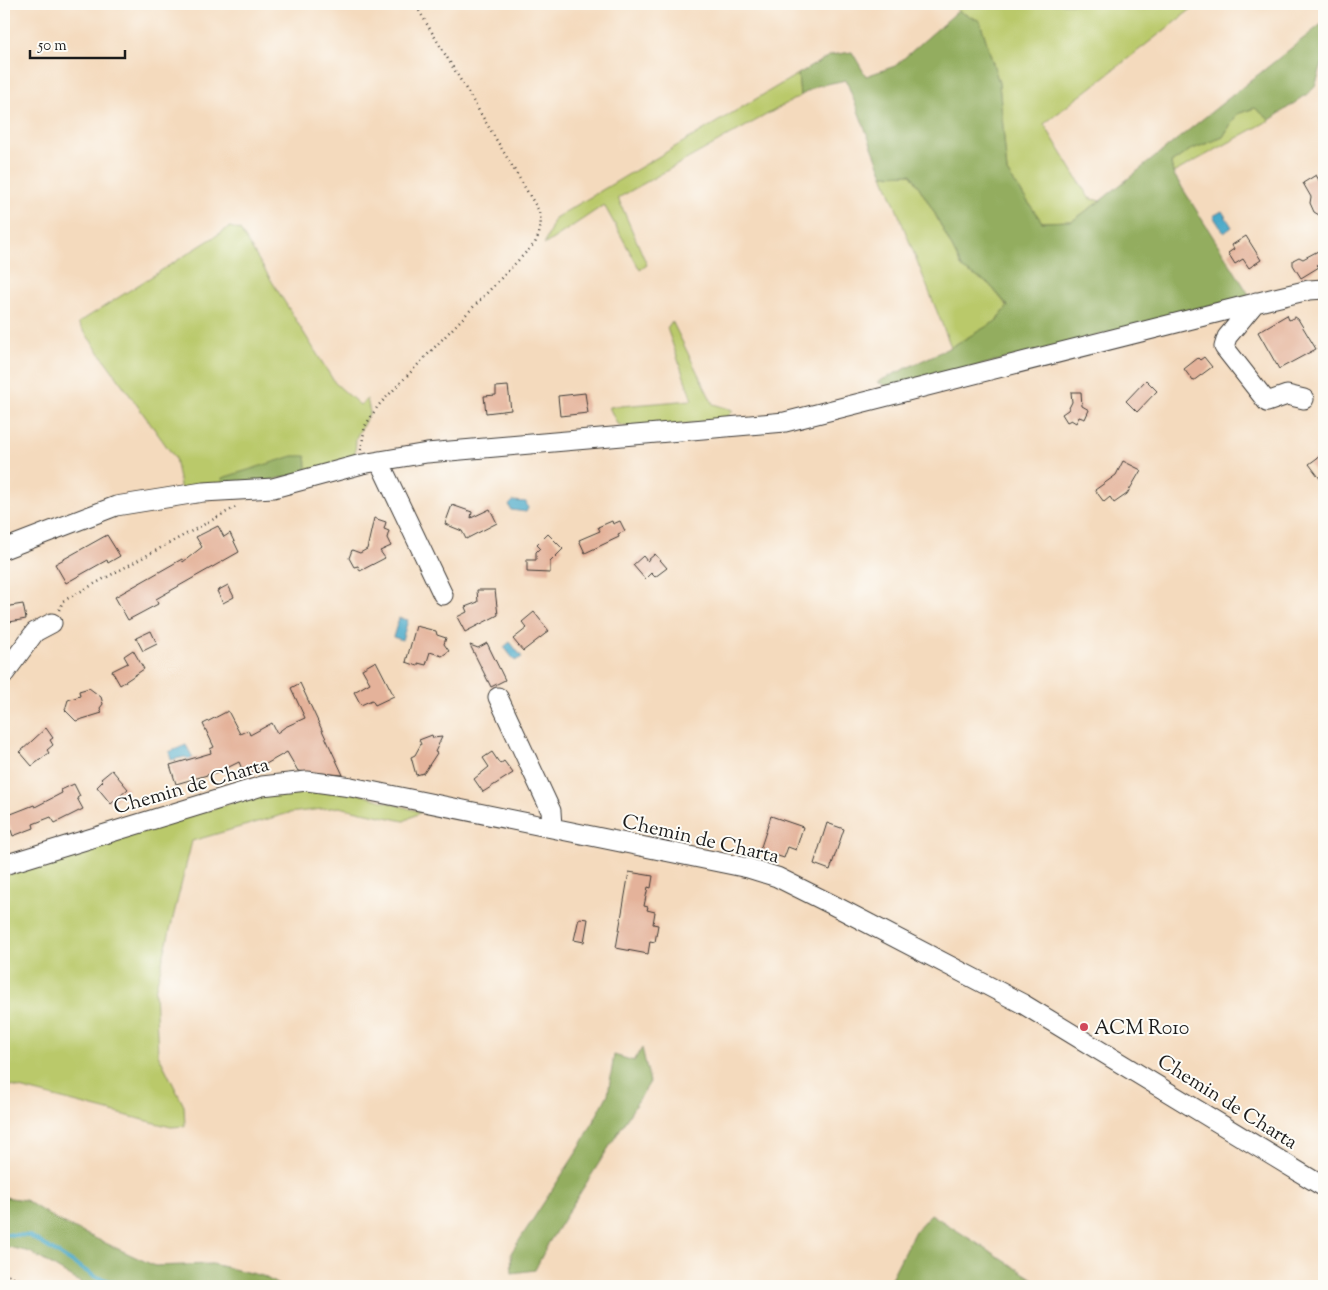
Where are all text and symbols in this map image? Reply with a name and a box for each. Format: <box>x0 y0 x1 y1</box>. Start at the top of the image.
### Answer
scale bar <box>30 28 125 60</box>
text: 50 m <box>37 36 67 57</box>
street label: Chemin de Charta <box>111 751 273 823</box>
street label: Chemin de Charta <box>619 808 782 873</box>
place label: ACM R010 <box>1094 1015 1189 1044</box>
marker: ACM R010 <box>1078 1021 1090 1033</box>
street label: Chemin de Charta <box>1151 1048 1302 1158</box>

